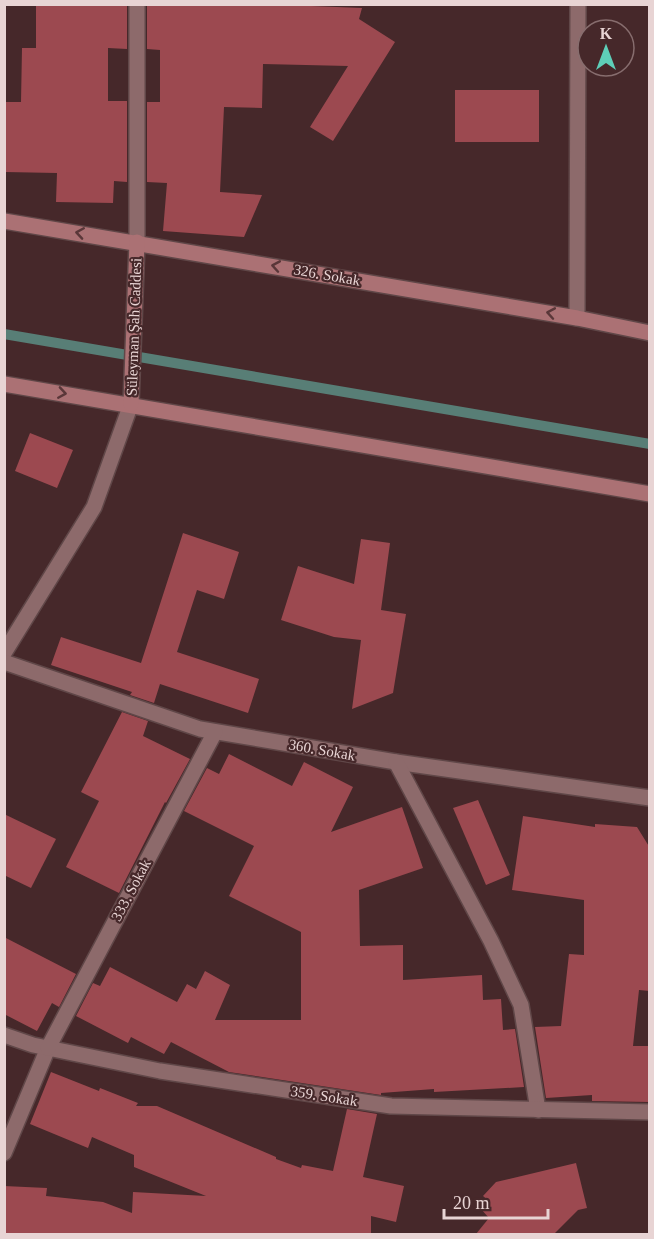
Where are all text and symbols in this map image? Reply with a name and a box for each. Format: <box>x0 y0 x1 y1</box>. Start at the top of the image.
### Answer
north arrow <box>576 18 636 78</box>
text: K <box>600 25 613 42</box>
one-way arrow <box>75 227 85 240</box>
street label: Süleyman Şah Caddesi <box>124 258 144 396</box>
one-way arrow <box>271 260 281 273</box>
street label: 326. Sokak <box>292 261 362 289</box>
one-way arrow <box>546 308 556 320</box>
one-way arrow <box>58 387 67 399</box>
street label: 360. Sokak <box>287 736 357 764</box>
street label: 333. Sokak <box>108 856 154 924</box>
street label: 359. Sokak <box>289 1083 359 1109</box>
scale bar <box>444 1182 548 1220</box>
text: 20 m <box>453 1193 490 1213</box>

